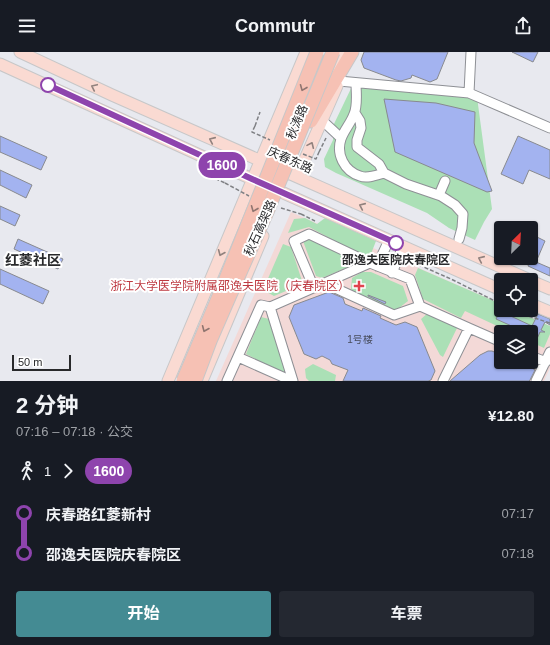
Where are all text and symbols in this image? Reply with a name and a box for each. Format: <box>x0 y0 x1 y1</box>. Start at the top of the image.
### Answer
icon: menu <box>16 15 38 37</box>
icon: share <box>512 15 534 37</box>
text: Commutr <box>235 16 315 36</box>
unlabelled marker <box>40 77 56 93</box>
one-way arrow <box>90 84 98 92</box>
one-way arrow <box>299 85 307 92</box>
street label: 秋涛路 <box>284 103 310 141</box>
one-way arrow <box>209 137 217 145</box>
one-way arrow <box>307 141 315 148</box>
street label: 庆春东路 <box>265 144 315 176</box>
line badge: 1600 <box>194 152 250 178</box>
text: 1600 <box>206 157 238 173</box>
street label: 秋石高架路 <box>241 198 279 258</box>
one-way arrow <box>359 203 366 211</box>
one-way arrow <box>251 205 259 212</box>
north arrow <box>494 221 538 265</box>
map controls <box>494 221 538 369</box>
marker: 邵逸夫医院庆春院区 <box>388 235 404 251</box>
one-way arrow <box>218 249 226 257</box>
district label: 红菱社区 <box>5 252 61 268</box>
place label: 邵逸夫医院庆春院区 <box>342 253 450 267</box>
one-way arrow <box>478 256 486 264</box>
button: locate <box>494 273 538 317</box>
place label: 浙江大学医学院附属邵逸夫医院（庆春院区） <box>110 279 350 293</box>
marker: 浙江大学医学院附属邵逸夫医院（庆春院区） <box>353 280 365 292</box>
button: layers <box>494 325 538 369</box>
one-way arrow <box>201 326 209 333</box>
house number: 1号楼 <box>347 334 373 345</box>
scale bar <box>12 353 71 372</box>
text: 50 m <box>18 356 42 368</box>
text: 2 分钟 <box>16 393 78 418</box>
text: ¥12.80 <box>488 407 534 424</box>
text: 07:16 – 07:18 · 公交 <box>16 424 133 439</box>
icon: walk <box>16 460 38 482</box>
icon: forward <box>57 460 79 482</box>
text: 1600 <box>93 463 124 479</box>
text: 1 <box>44 464 51 479</box>
text: 庆春路红菱新村 <box>46 506 151 523</box>
text: 07:17 <box>501 506 534 521</box>
text: 邵逸夫医院庆春院区 <box>46 546 181 563</box>
text: 07:18 <box>501 546 534 561</box>
button: 开始 <box>16 591 271 637</box>
button: 车票 <box>279 591 534 637</box>

